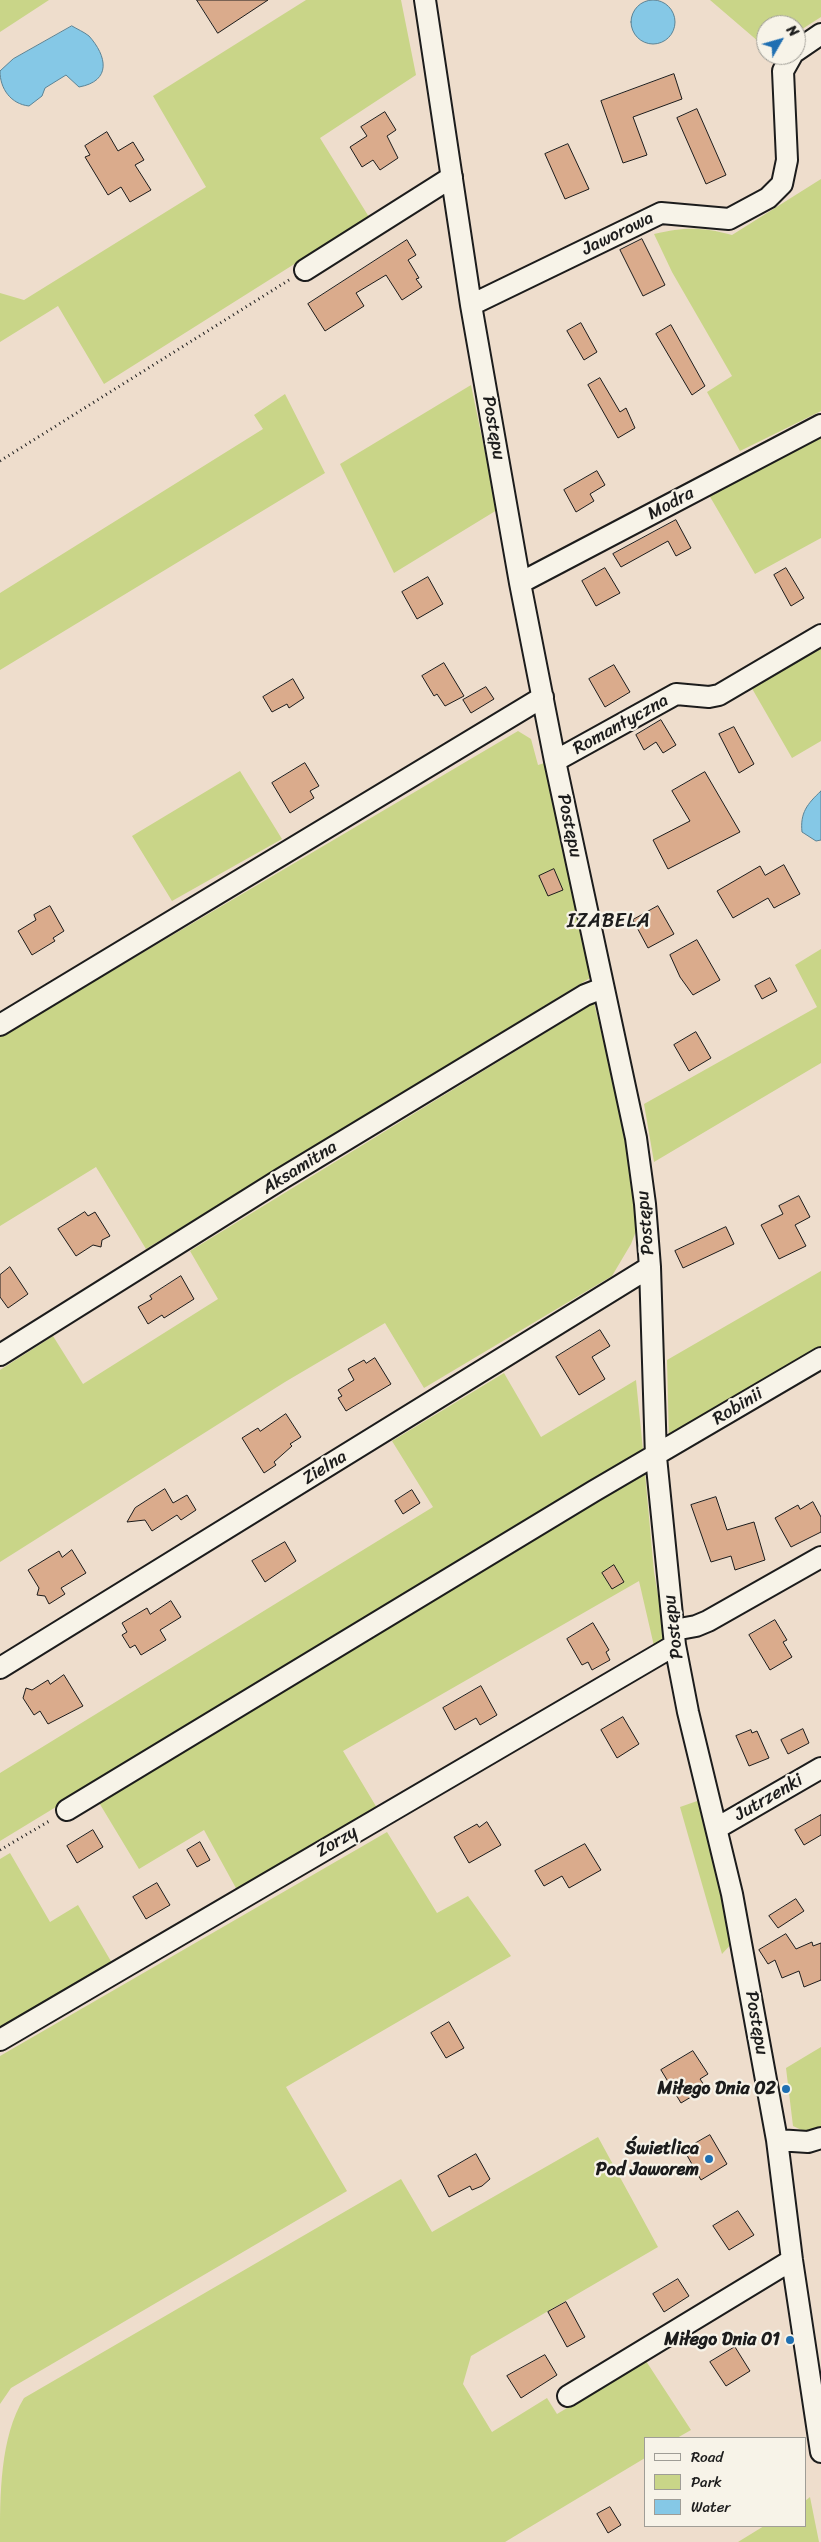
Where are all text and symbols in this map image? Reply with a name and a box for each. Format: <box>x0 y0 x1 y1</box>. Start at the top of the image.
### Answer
north arrow <box>756 15 806 65</box>
text: N <box>780 20 805 43</box>
street label: Jaworowa <box>579 207 657 261</box>
street label: Postępu <box>477 394 509 462</box>
street label: Modra <box>644 483 698 525</box>
street label: Romantyczna <box>570 690 672 760</box>
street label: Postępu <box>552 792 586 860</box>
district label: IZABELA <box>566 910 652 934</box>
street label: Aksamitna <box>259 1137 341 1199</box>
street label: Postępu <box>632 1190 660 1256</box>
street label: Robinii <box>709 1384 767 1430</box>
street label: Zielna <box>299 1446 351 1490</box>
street label: Postępu <box>659 1594 689 1660</box>
street label: Jutrzenki <box>731 1770 807 1826</box>
street label: Zorzy <box>313 1822 361 1862</box>
street label: Postępu <box>740 1989 772 2057</box>
place label: Miłego Dnia 02 <box>658 2078 776 2100</box>
marker: Miłego Dnia 02 <box>780 2083 792 2095</box>
place label: Świetlica Pod Jaworem <box>596 2138 699 2180</box>
marker: Świetlica Pod Jaworem <box>703 2153 715 2165</box>
place label: Miłego Dnia 01 <box>664 2329 780 2351</box>
marker: Miłego Dnia 01 <box>784 2334 796 2346</box>
legend <box>644 2437 806 2527</box>
text: Road <box>691 2444 723 2470</box>
text: Park <box>691 2469 722 2495</box>
text: Water <box>691 2494 731 2520</box>

